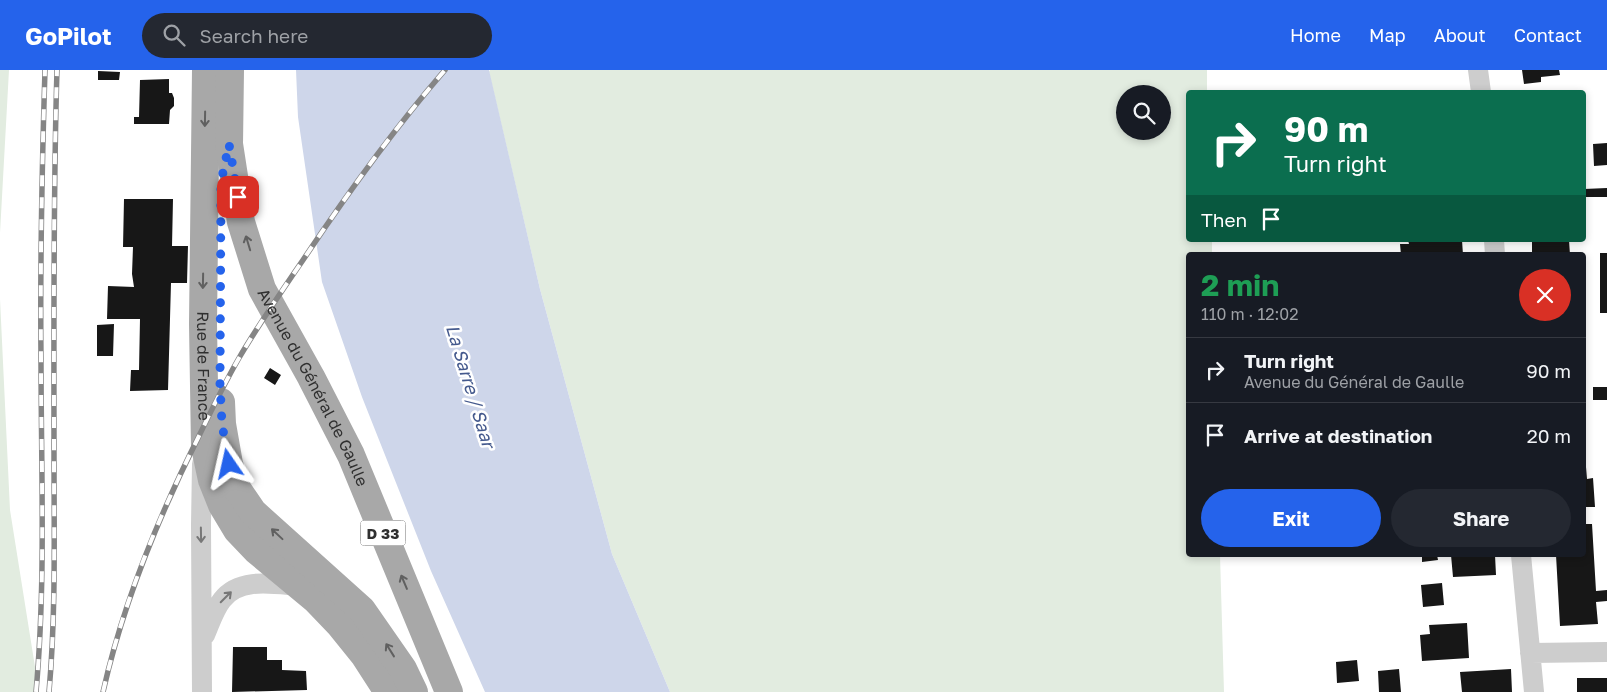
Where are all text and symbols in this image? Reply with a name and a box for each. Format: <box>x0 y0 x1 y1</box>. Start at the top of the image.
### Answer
search box <box>142 13 492 58</box>
text: GoPilot <box>25 21 112 50</box>
icon: search <box>160 21 188 49</box>
text: Search here <box>200 24 308 47</box>
text: Home <box>1290 24 1341 46</box>
text: Map <box>1369 24 1406 46</box>
text: About <box>1434 24 1486 46</box>
text: Contact <box>1514 24 1582 46</box>
map controls <box>1116 85 1171 140</box>
button: search <box>1116 85 1171 140</box>
text: 90 m <box>1284 108 1368 150</box>
one-way arrow <box>201 110 210 126</box>
icon: right <box>1201 110 1266 175</box>
text: Turn right <box>1284 150 1387 177</box>
pin <box>217 176 259 218</box>
icon: arrive <box>224 183 252 211</box>
icon: arrive <box>1257 205 1285 233</box>
text: Then <box>1201 208 1247 231</box>
one-way arrow <box>242 235 252 251</box>
text: 2 min <box>1201 267 1279 303</box>
button: close <box>1519 269 1571 321</box>
one-way arrow <box>198 272 208 289</box>
street label: Avenue du Général de Gaulle <box>254 285 373 489</box>
text: 110 m · 12:02 <box>1201 304 1298 324</box>
street label: Rue de France <box>193 311 215 421</box>
water label: La Sarre / Saar <box>442 322 501 453</box>
text: Turn right <box>1244 349 1334 372</box>
icon: right <box>1201 356 1229 384</box>
text: 90 m <box>1526 359 1571 382</box>
text: Avenue du Général de Gaulle <box>1244 372 1464 392</box>
icon: arrive <box>1201 421 1229 449</box>
text: Arrive at destination <box>1244 424 1432 447</box>
text: 20 m <box>1527 424 1571 447</box>
position arrow <box>202 437 254 489</box>
button: Exit <box>1201 489 1381 547</box>
button: Share <box>1391 489 1571 547</box>
road number: D 33 <box>360 520 406 546</box>
one-way arrow <box>196 527 206 543</box>
one-way arrow <box>271 528 284 540</box>
one-way arrow <box>399 575 408 590</box>
one-way arrow <box>220 591 232 603</box>
one-way arrow <box>385 643 395 657</box>

